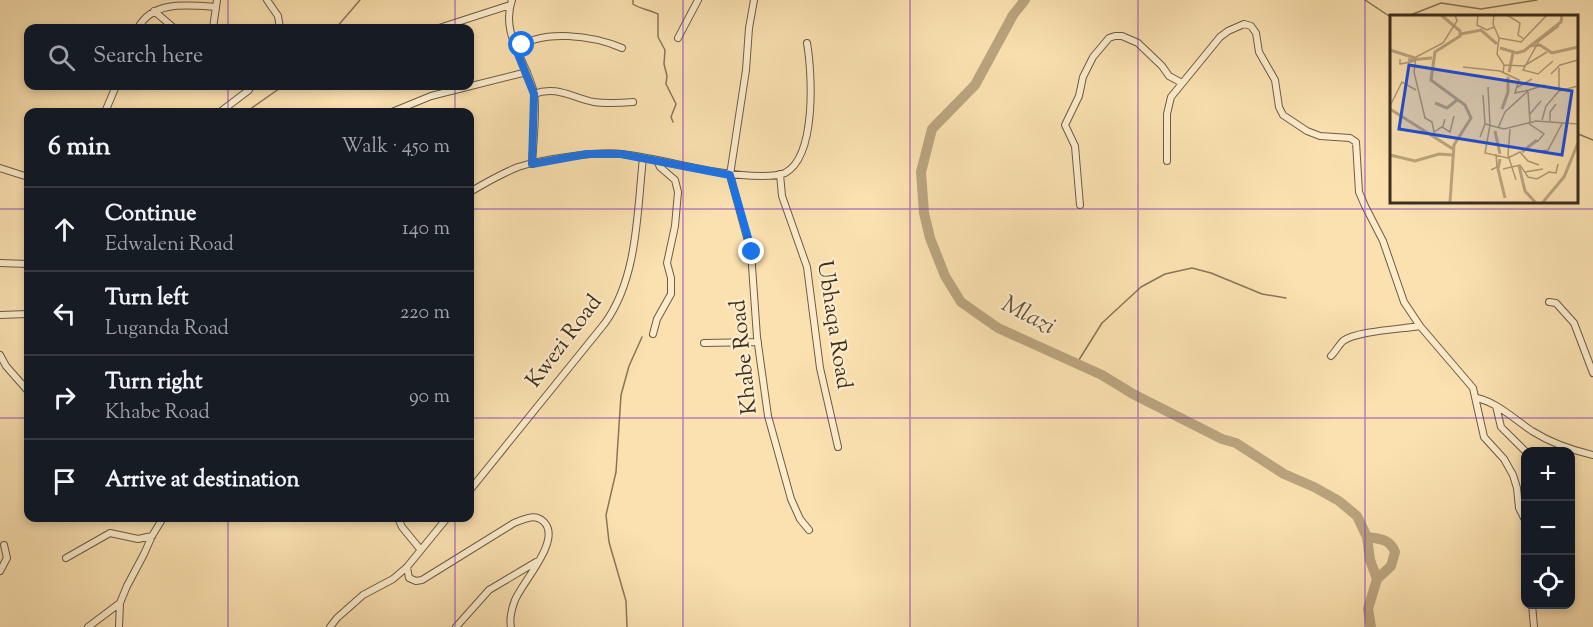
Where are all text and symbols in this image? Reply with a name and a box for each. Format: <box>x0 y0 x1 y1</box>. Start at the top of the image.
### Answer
inset map <box>1390 15 1578 202</box>
search box <box>24 24 474 90</box>
route start <box>508 31 534 57</box>
icon: search <box>45 41 78 74</box>
text: Search here <box>93 41 203 73</box>
text: 6 min <box>48 129 111 166</box>
text: Walk · 450 m <box>341 133 450 162</box>
text: Continue <box>105 199 196 231</box>
icon: ahead <box>48 213 81 246</box>
text: 140 m <box>402 215 450 244</box>
text: Edwaleni Road <box>105 231 234 260</box>
route end <box>738 238 764 264</box>
street label: Ubhaqa Road <box>807 259 859 391</box>
text: Turn left <box>105 283 188 315</box>
water label: Mlazi <box>995 288 1061 344</box>
street label: Kwezi Road <box>519 289 611 395</box>
icon: left <box>48 297 81 330</box>
street label: Khabe Road <box>723 298 767 416</box>
text: 220 m <box>400 299 450 328</box>
text: Luganda Road <box>105 315 229 344</box>
text: Turn right <box>105 367 202 399</box>
icon: right <box>48 381 81 414</box>
text: 90 m <box>409 383 450 412</box>
text: Khabe Road <box>105 399 210 428</box>
map controls <box>1521 447 1575 609</box>
button: + <box>1521 447 1575 501</box>
icon: arrive <box>48 465 81 498</box>
text: Arrive at destination <box>105 465 300 497</box>
button: − <box>1521 501 1575 555</box>
button: locate <box>1521 555 1575 609</box>

